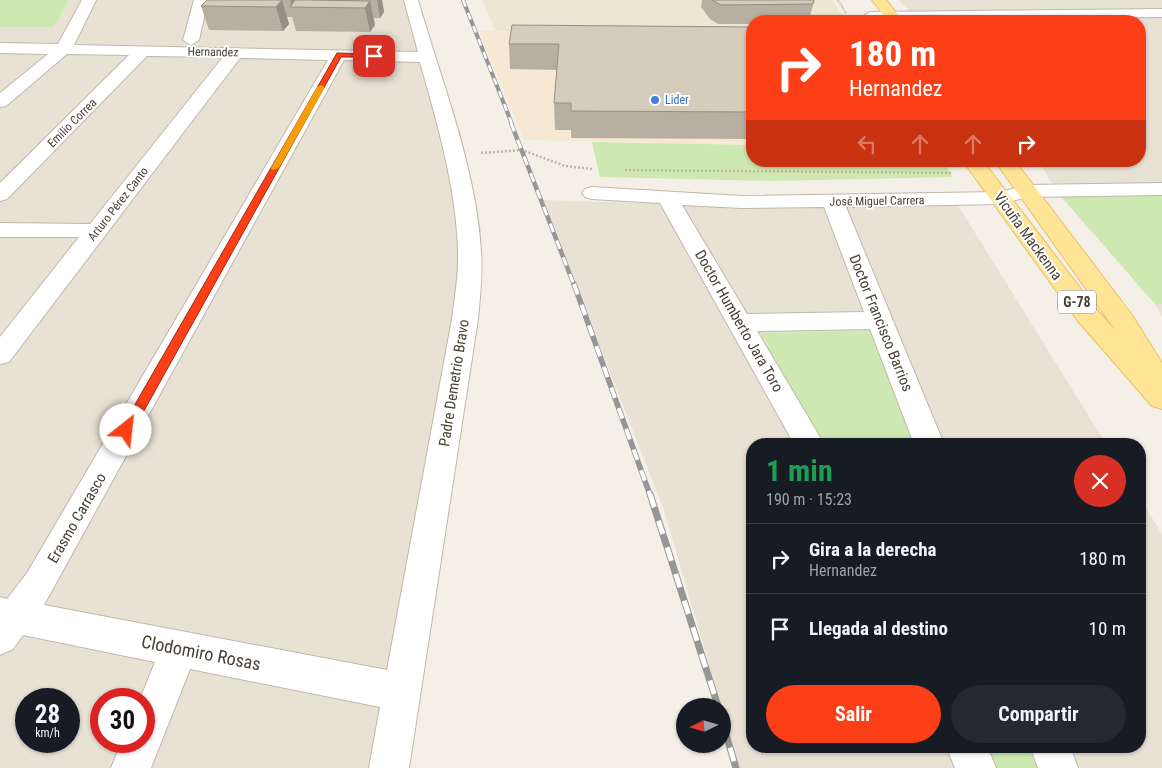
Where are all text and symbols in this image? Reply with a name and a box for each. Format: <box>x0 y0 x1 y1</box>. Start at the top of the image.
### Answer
text: 180 m <box>849 34 936 75</box>
pin <box>353 35 395 77</box>
icon: right <box>766 35 831 100</box>
icon: arrive <box>360 42 388 70</box>
street label: Hernandez <box>187 45 239 59</box>
text: Hernandez <box>849 76 942 101</box>
place label: Lider <box>665 93 689 107</box>
marker: Lider <box>649 94 661 106</box>
street label: Emilio Correa <box>45 95 100 150</box>
icon: left <box>853 130 881 158</box>
icon: ahead <box>906 130 934 158</box>
icon: ahead <box>959 130 987 158</box>
icon: right <box>1012 130 1040 158</box>
street label: Arturo Pérez Canto <box>85 164 151 244</box>
street label: Vicuña Mackenna <box>990 188 1066 284</box>
street label: José Miguel Carrera <box>829 193 925 209</box>
street label: Doctor Humberto Jara Toro <box>691 247 787 395</box>
street label: Doctor Francisco Barrios <box>845 252 917 394</box>
road number: G-78 <box>1058 290 1096 314</box>
street label: Padre Demetrio Bravo <box>435 318 473 448</box>
position arrow <box>99 403 151 455</box>
text: 1 min <box>766 453 833 488</box>
button: close <box>1074 455 1126 507</box>
street label: Erasmo Carrasco <box>44 470 110 566</box>
text: 190 m · 15:23 <box>766 490 852 509</box>
text: Gira a la derecha <box>809 538 936 561</box>
icon: right <box>766 545 794 573</box>
text: 180 m <box>1079 547 1126 570</box>
text: Hernandez <box>809 561 877 580</box>
icon: arrive <box>766 615 794 643</box>
text: Llegada al destino <box>809 617 948 640</box>
text: 10 m <box>1089 617 1126 640</box>
street label: Clodomiro Rosas <box>140 631 263 674</box>
button: Salir <box>766 685 941 743</box>
button: Compartir <box>951 685 1126 743</box>
speed limit sign: 30 <box>90 688 155 753</box>
north arrow <box>676 698 731 752</box>
map controls <box>676 698 731 753</box>
text: 28 <box>35 700 60 729</box>
text: km/h <box>35 726 60 740</box>

